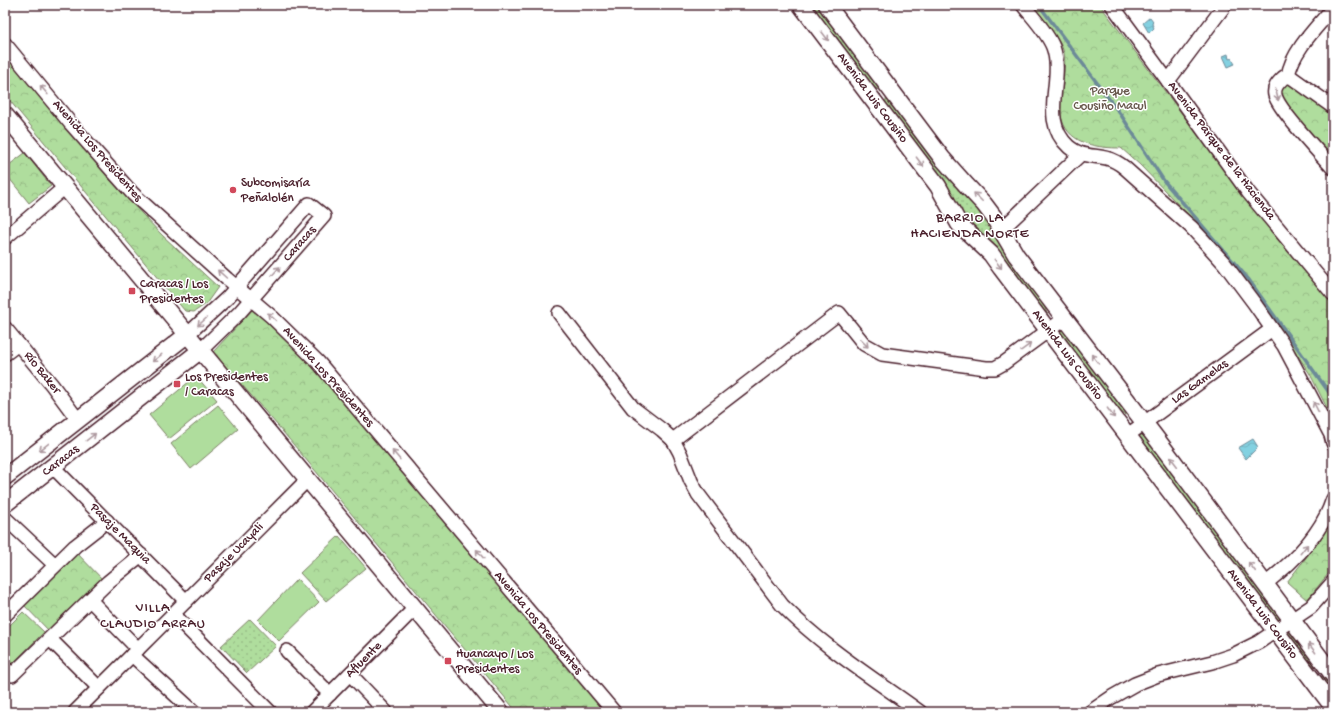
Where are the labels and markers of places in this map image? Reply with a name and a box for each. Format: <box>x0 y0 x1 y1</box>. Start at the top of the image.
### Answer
place label: Subcomisaría Peñalolén <box>240 176 311 206</box>
marker: Subcomisaría Peñalolén <box>228 185 238 195</box>
place label: Caracas / Los Presidentes <box>139 277 209 307</box>
marker: Caracas / Los Presidentes <box>127 286 137 296</box>
place label: Los Presidentes / Caracas <box>185 370 269 400</box>
marker: Los Presidentes / Caracas <box>172 379 182 389</box>
place label: Huancayo / Los Presidentes <box>455 647 534 677</box>
marker: Huancayo / Los Presidentes <box>443 656 453 666</box>

